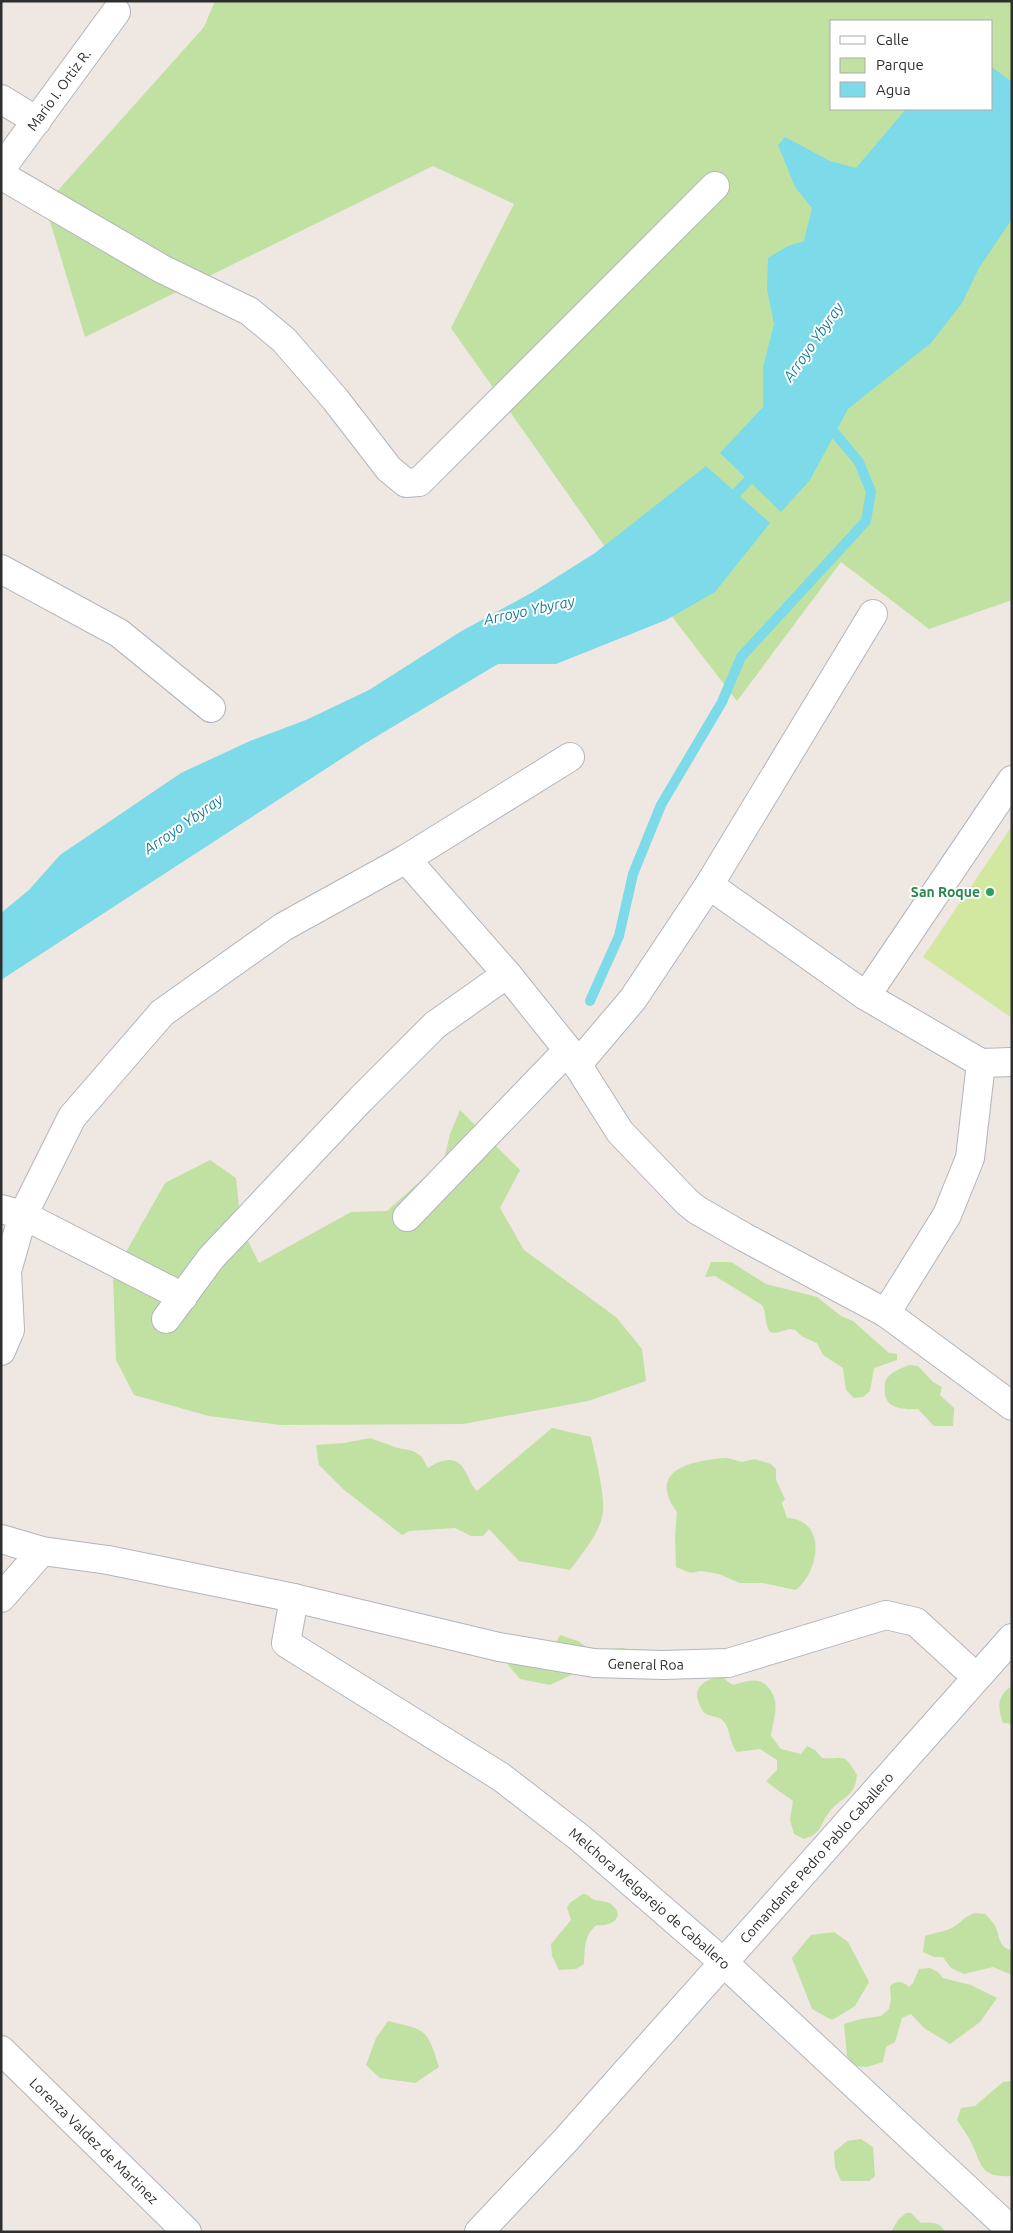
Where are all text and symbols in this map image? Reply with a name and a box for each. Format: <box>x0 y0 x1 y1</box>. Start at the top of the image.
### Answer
legend <box>830 20 993 110</box>
text: Calle <box>876 31 909 48</box>
street label: Mario I. Ortiz R. <box>24 46 94 134</box>
text: Parque <box>876 56 924 73</box>
text: Agua <box>876 81 911 98</box>
water label: Arroyo Ybyray <box>779 299 847 386</box>
water label: Arroyo Ybyray <box>481 592 577 628</box>
water label: Arroyo Ybyray <box>139 790 226 858</box>
place label: San Roque <box>911 884 980 900</box>
marker: San Roque <box>984 886 996 898</box>
street label: General Roa <box>607 1655 684 1673</box>
street label: Comandante Pedro Pablo Caballero <box>736 1769 897 1947</box>
street label: Melchora Melgarejo de Caballero <box>566 1825 733 1972</box>
street label: Lorenza Valdez de Martinez <box>26 2075 161 2207</box>

